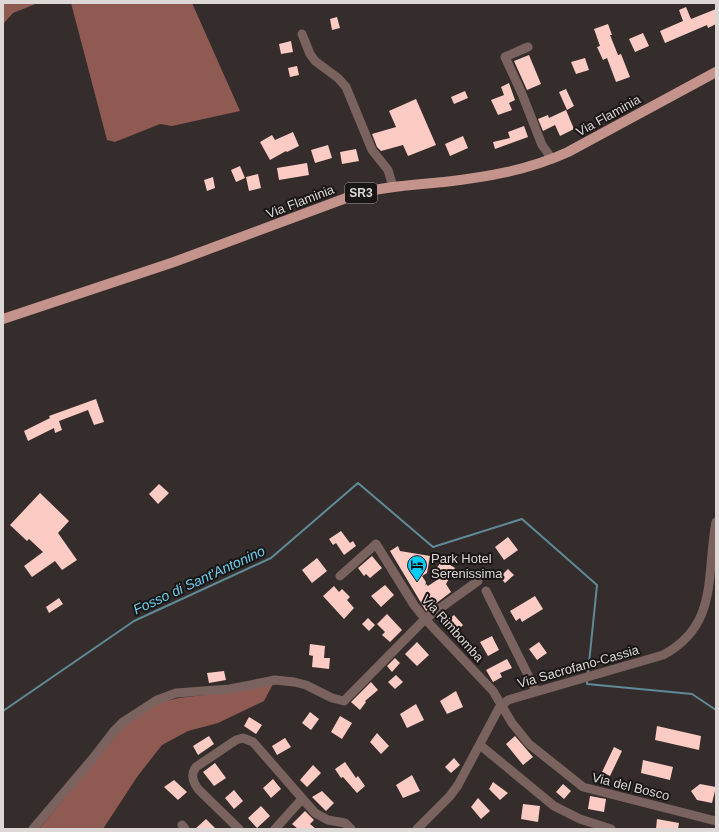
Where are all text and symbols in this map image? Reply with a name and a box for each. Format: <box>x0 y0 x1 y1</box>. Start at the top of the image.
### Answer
street label: Via Flaminia <box>573 91 644 139</box>
street label: Via Flaminia <box>264 181 337 221</box>
road number: SR3 <box>345 183 377 203</box>
water label: Fosso di Sant'Antonino <box>131 542 268 618</box>
place label: Park Hotel Serenissima <box>431 551 503 581</box>
hotel icon: Park Hotel Serenissima <box>406 554 428 582</box>
street label: Via Rimbomba <box>419 592 487 666</box>
street label: Via Sacrofano-Cassia <box>516 642 641 691</box>
street label: Via del Bosco <box>591 770 671 803</box>

